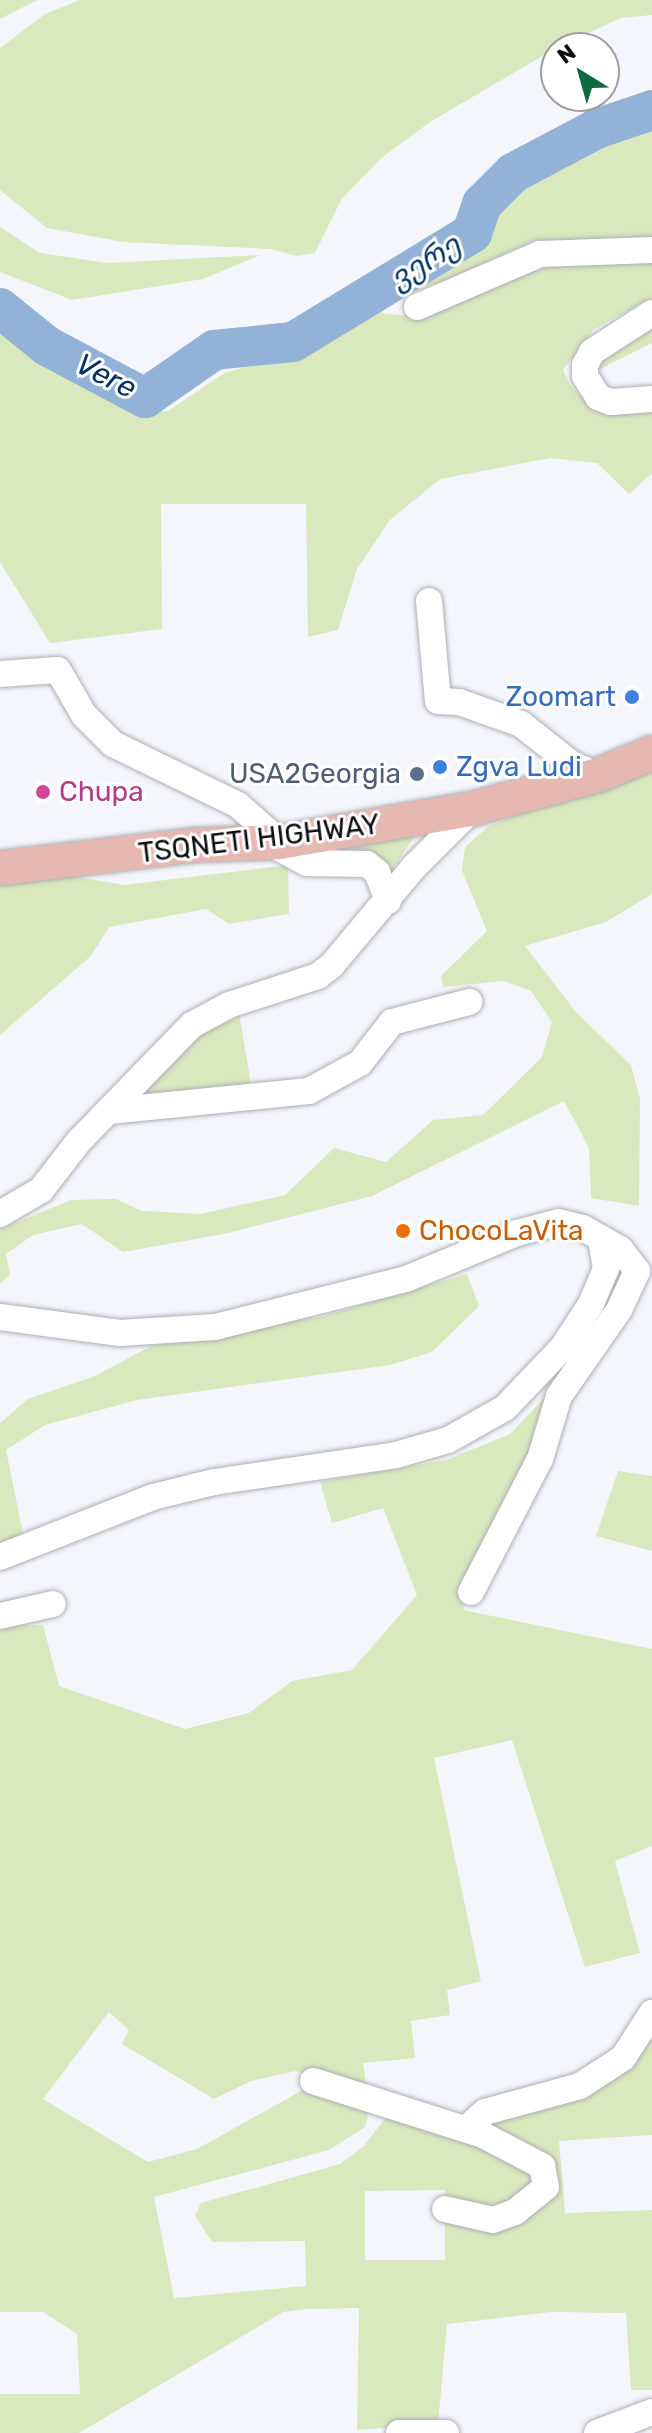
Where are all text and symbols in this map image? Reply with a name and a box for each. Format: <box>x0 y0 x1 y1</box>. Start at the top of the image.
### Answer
north arrow <box>540 32 620 112</box>
text: N <box>552 38 581 70</box>
water label: ვერე <box>383 227 467 297</box>
water label: Vere <box>70 346 142 406</box>
place label: Zoomart <box>506 680 616 714</box>
marker: Zoomart <box>623 688 641 706</box>
place label: Zgva Ludi <box>456 750 582 784</box>
place label: USA2Georgia <box>229 757 401 791</box>
marker: Zgva Ludi <box>431 758 449 776</box>
marker: USA2Georgia <box>408 765 426 783</box>
place label: Chupa <box>59 775 144 809</box>
marker: Chupa <box>34 783 52 801</box>
street label: TSQNETI HIGHWAY <box>136 808 382 870</box>
place label: ChocoLaVita <box>419 1214 584 1248</box>
marker: ChocoLaVita <box>394 1222 412 1240</box>

